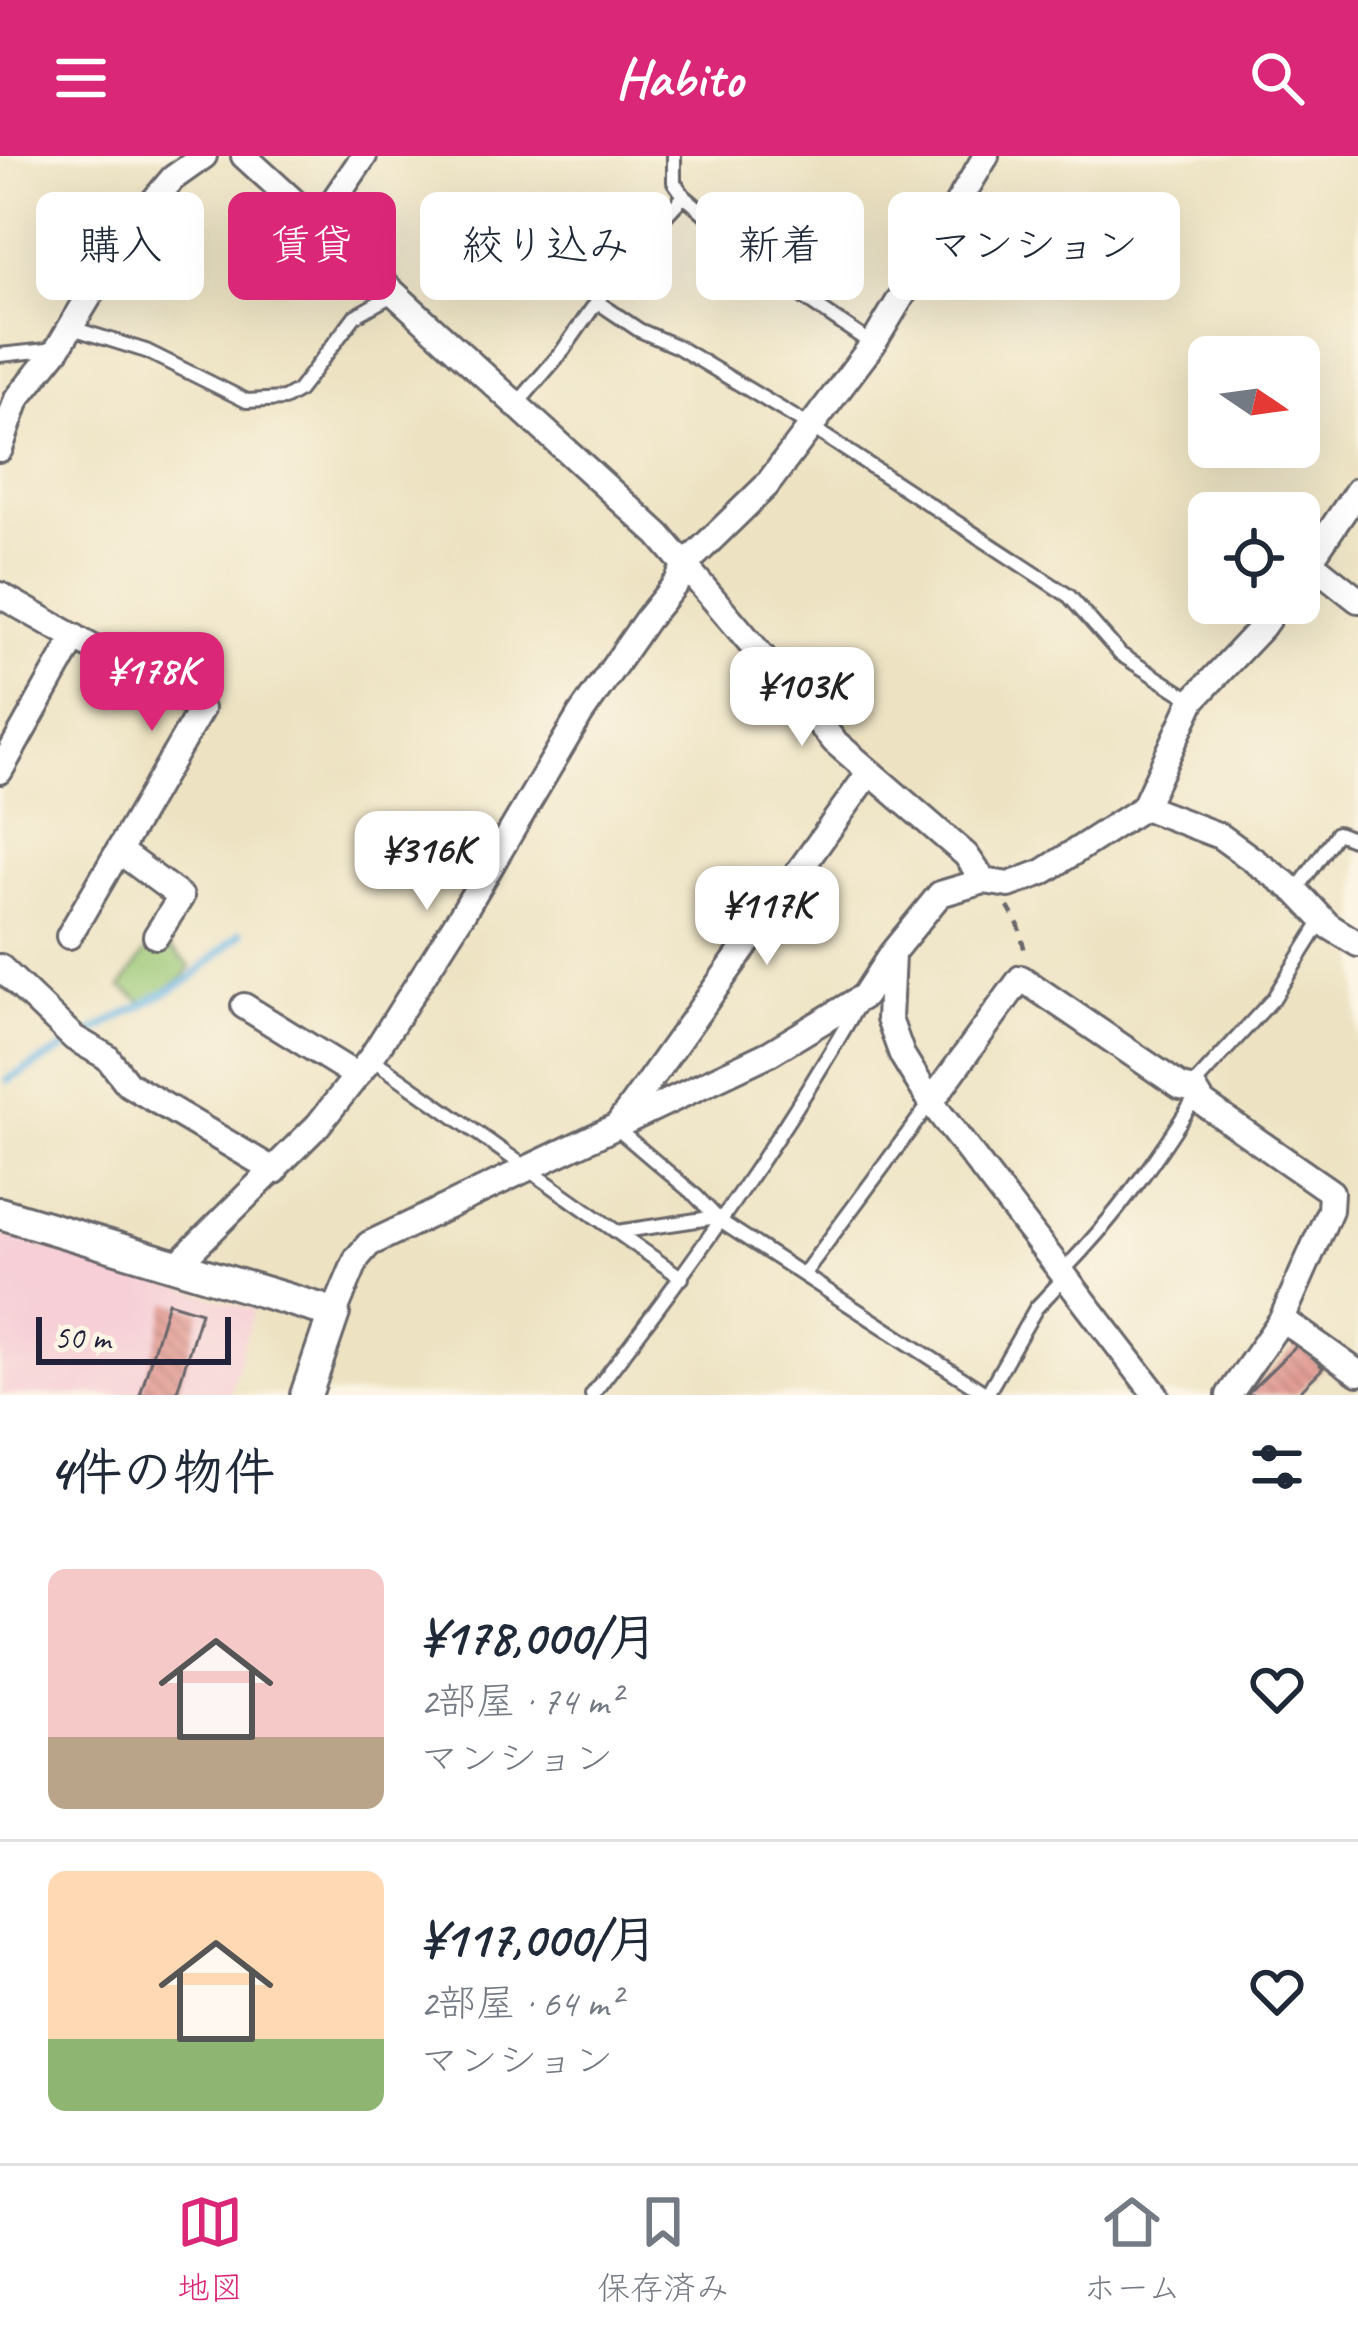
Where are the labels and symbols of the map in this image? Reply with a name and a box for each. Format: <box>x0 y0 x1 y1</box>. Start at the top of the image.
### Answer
north arrow <box>1188 336 1320 468</box>
pin: ¥178K <box>68 632 236 734</box>
pin: ¥103K <box>718 647 886 749</box>
pin: ¥316K <box>343 811 511 913</box>
pin: ¥117K <box>683 866 851 968</box>
scale bar <box>36 1311 231 1364</box>

